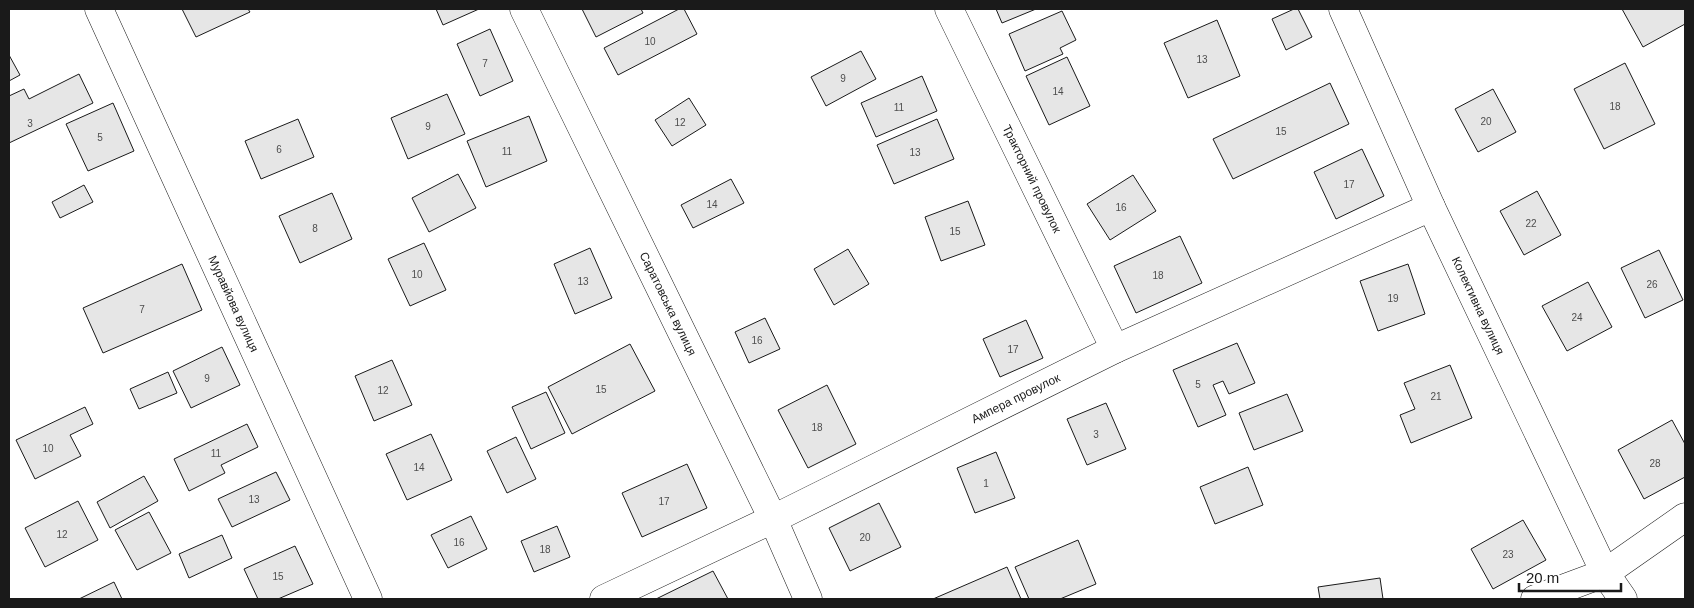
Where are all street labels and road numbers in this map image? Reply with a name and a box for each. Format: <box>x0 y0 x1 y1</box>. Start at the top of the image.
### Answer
street label: Тракторний провулок <box>1000 123 1065 236</box>
street label: Саратовська вулиця <box>637 250 699 358</box>
street label: Муравйова вулиця <box>205 253 261 354</box>
street label: Колективна вулиця <box>1449 255 1507 357</box>
street label: Ампера провулок <box>969 370 1063 426</box>

